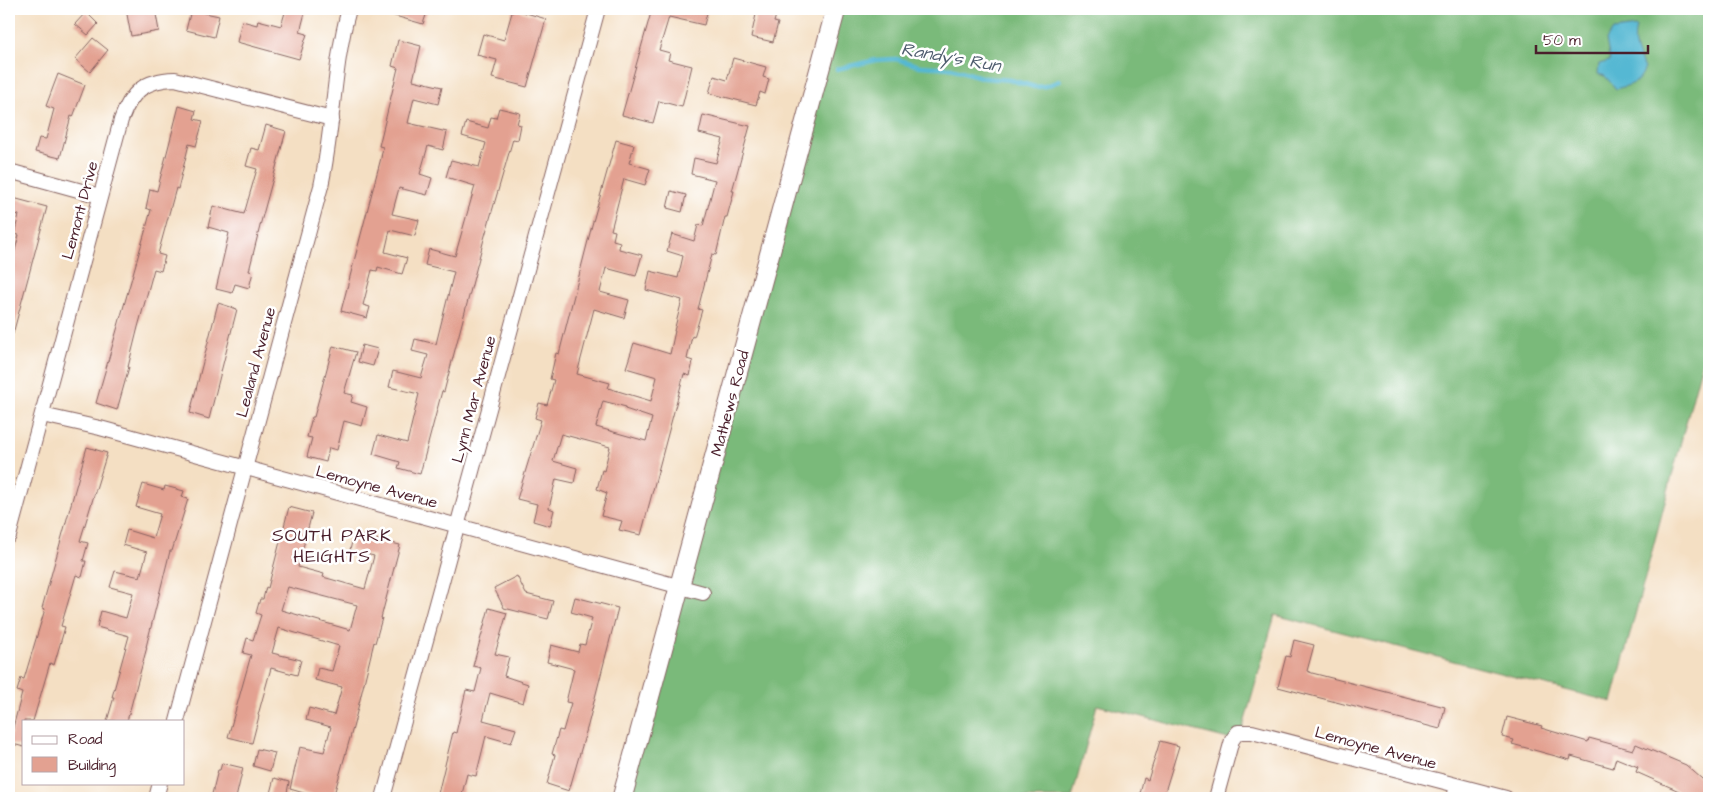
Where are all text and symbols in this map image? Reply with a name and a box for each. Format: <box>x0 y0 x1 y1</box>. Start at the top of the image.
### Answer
scale bar <box>1536 22 1648 54</box>
text: 50 m <box>1543 30 1581 51</box>
water label: Randy's Run <box>899 36 1004 80</box>
street label: Lemont Drive <box>56 158 104 262</box>
street label: Lealand Avenue <box>231 304 281 420</box>
street label: Lynn Mar Avenue <box>446 333 503 466</box>
street label: Mathews Road <box>705 348 755 459</box>
street label: Lemoyne Avenue <box>313 460 440 515</box>
district label: SOUTH PARK HEIGHTS <box>272 523 392 569</box>
legend <box>22 720 185 784</box>
street label: Lemoyne Avenue <box>1312 721 1439 776</box>
text: Road <box>68 729 103 750</box>
text: Building <box>68 755 116 777</box>

